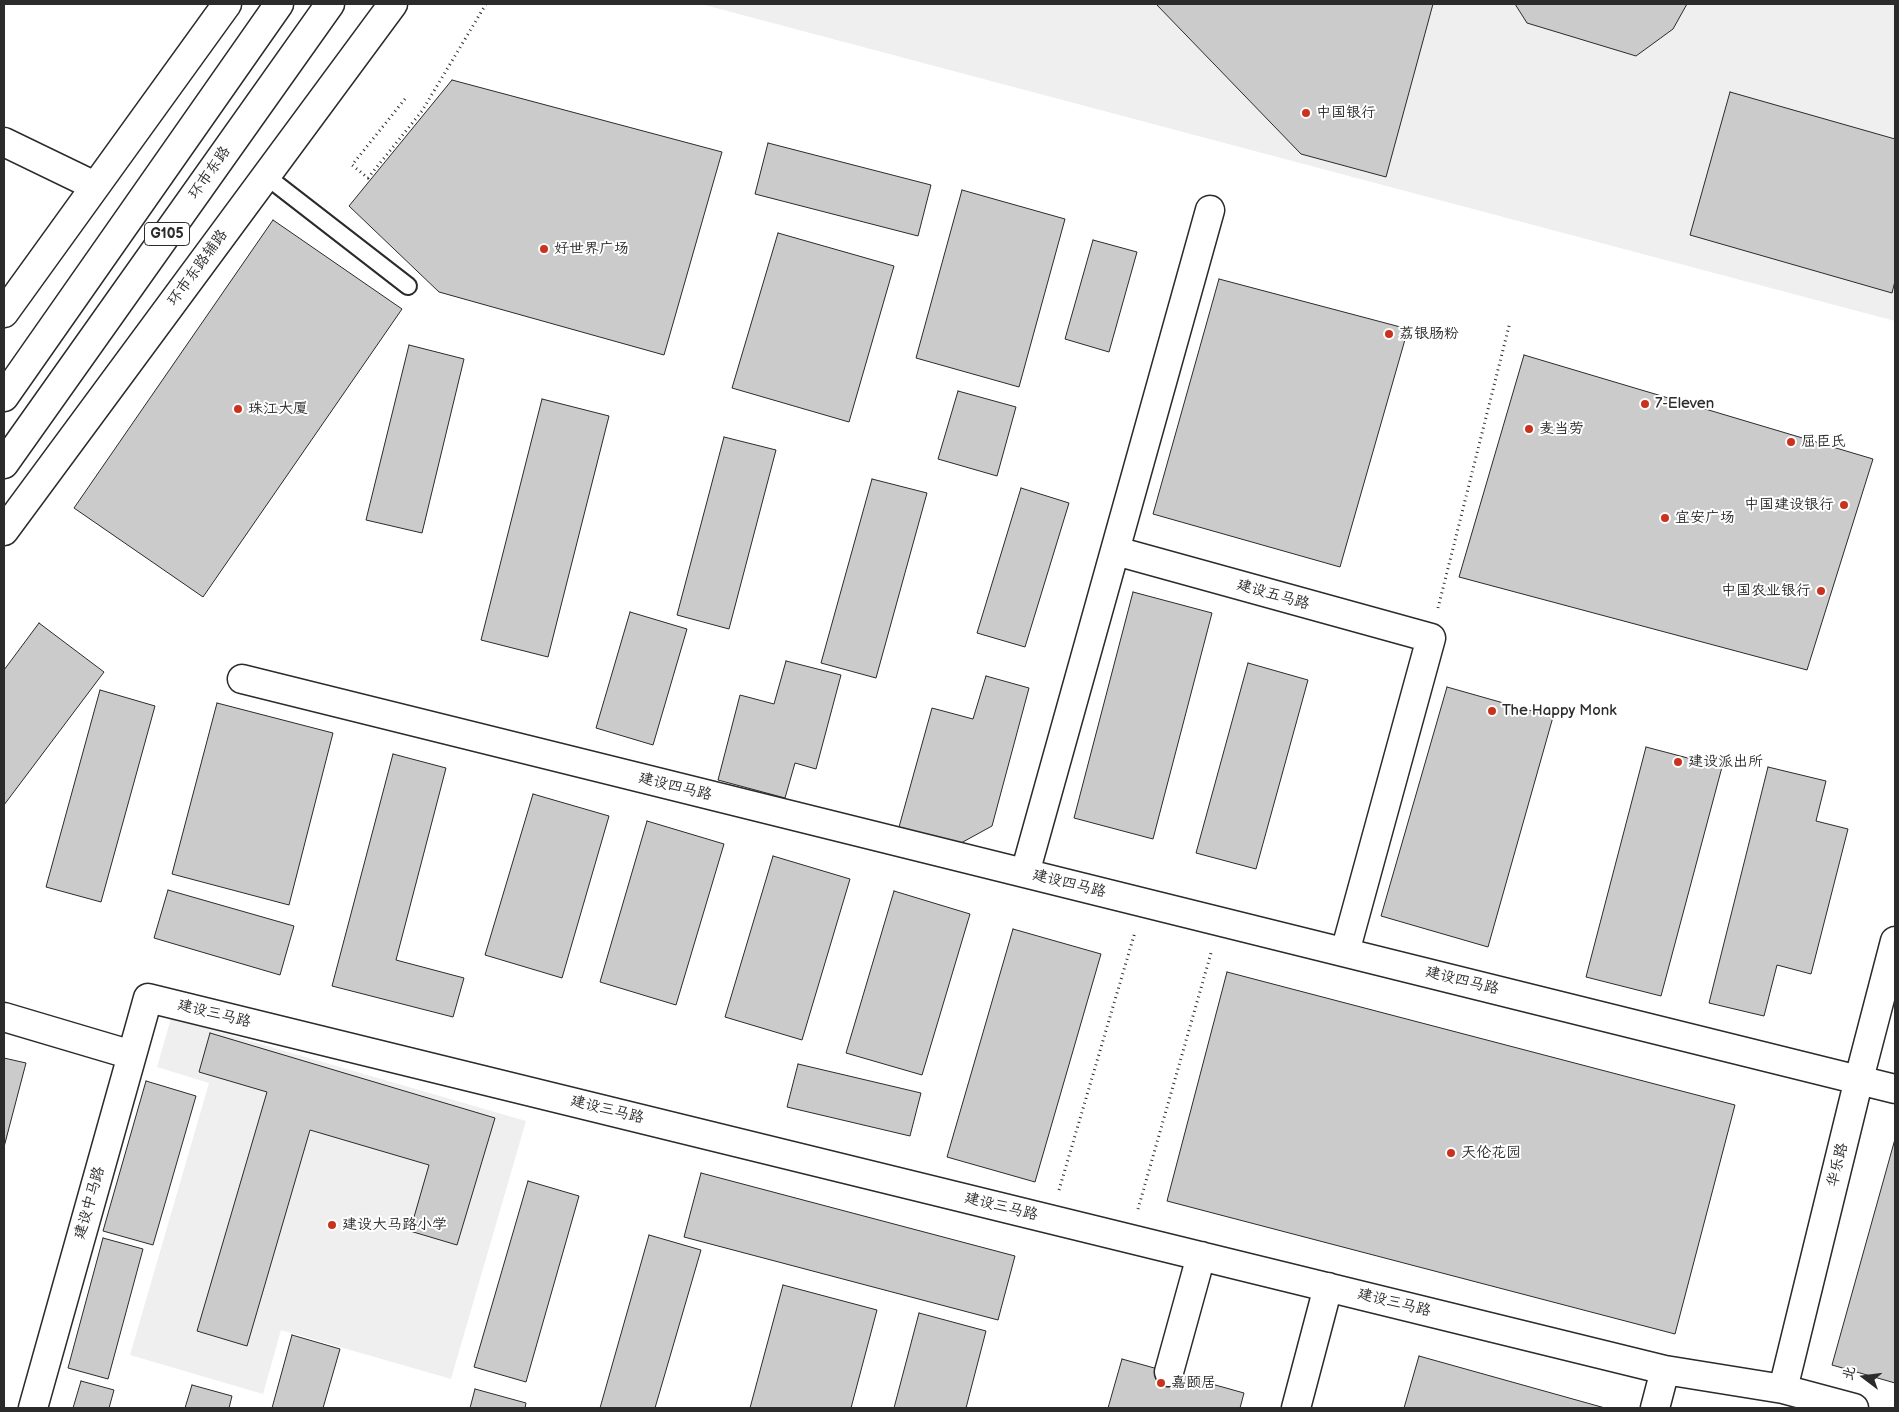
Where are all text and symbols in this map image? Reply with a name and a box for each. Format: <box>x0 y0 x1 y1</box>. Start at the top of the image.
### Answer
place label: 中国银行 <box>1316 104 1376 122</box>
marker: 中国银行 <box>1300 107 1312 119</box>
street label: 环市东路 <box>185 143 235 203</box>
road number: G105 <box>144 222 190 245</box>
street label: 环市东路辅路 <box>164 226 232 310</box>
place label: 好世界广场 <box>554 240 629 258</box>
marker: 好世界广场 <box>538 243 550 255</box>
place label: 荔银肠粉 <box>1399 325 1459 343</box>
marker: 荔银肠粉 <box>1383 328 1395 340</box>
place label: 7-Eleven <box>1655 395 1714 413</box>
marker: 7-Eleven <box>1639 398 1651 410</box>
place label: 珠江大厦 <box>248 400 308 418</box>
marker: 珠江大厦 <box>232 403 244 415</box>
place label: 麦当劳 <box>1539 420 1584 438</box>
marker: 麦当劳 <box>1523 423 1535 435</box>
place label: 屈臣氏 <box>1801 433 1846 451</box>
marker: 屈臣氏 <box>1785 436 1797 448</box>
place label: 中国建设银行 <box>1744 496 1834 514</box>
marker: 中国建设银行 <box>1838 499 1850 511</box>
place label: 宜安广场 <box>1675 509 1735 527</box>
marker: 宜安广场 <box>1659 512 1671 524</box>
street label: 建设五马路 <box>1234 576 1312 614</box>
place label: 中国农业银行 <box>1721 582 1811 600</box>
marker: 中国农业银行 <box>1815 585 1827 597</box>
place label: The Happy Monk <box>1502 702 1617 720</box>
marker: The Happy Monk <box>1486 705 1498 717</box>
place label: 建设派出所 <box>1688 753 1763 771</box>
marker: 建设派出所 <box>1672 756 1684 768</box>
street label: 建设四马路 <box>636 769 714 805</box>
street label: 建设四马路 <box>1030 866 1108 902</box>
street label: 建设四马路 <box>1423 963 1501 999</box>
street label: 建设三马路 <box>175 996 253 1032</box>
street label: 建设三马路 <box>568 1092 646 1128</box>
street label: 华乐路 <box>1824 1141 1852 1189</box>
place label: 天伦花园 <box>1461 1144 1521 1162</box>
marker: 天伦花园 <box>1445 1147 1457 1159</box>
street label: 建设中马路 <box>71 1164 109 1242</box>
street label: 建设三马路 <box>962 1189 1040 1225</box>
place label: 建设大马路小学 <box>342 1216 447 1234</box>
marker: 建设大马路小学 <box>326 1219 338 1231</box>
street label: 建设三马路 <box>1355 1285 1433 1321</box>
north arrow <box>1839 1352 1889 1402</box>
text: 北 <box>1839 1364 1859 1382</box>
place label: 嘉颐居 <box>1171 1374 1216 1392</box>
marker: 嘉颐居 <box>1155 1377 1167 1389</box>

